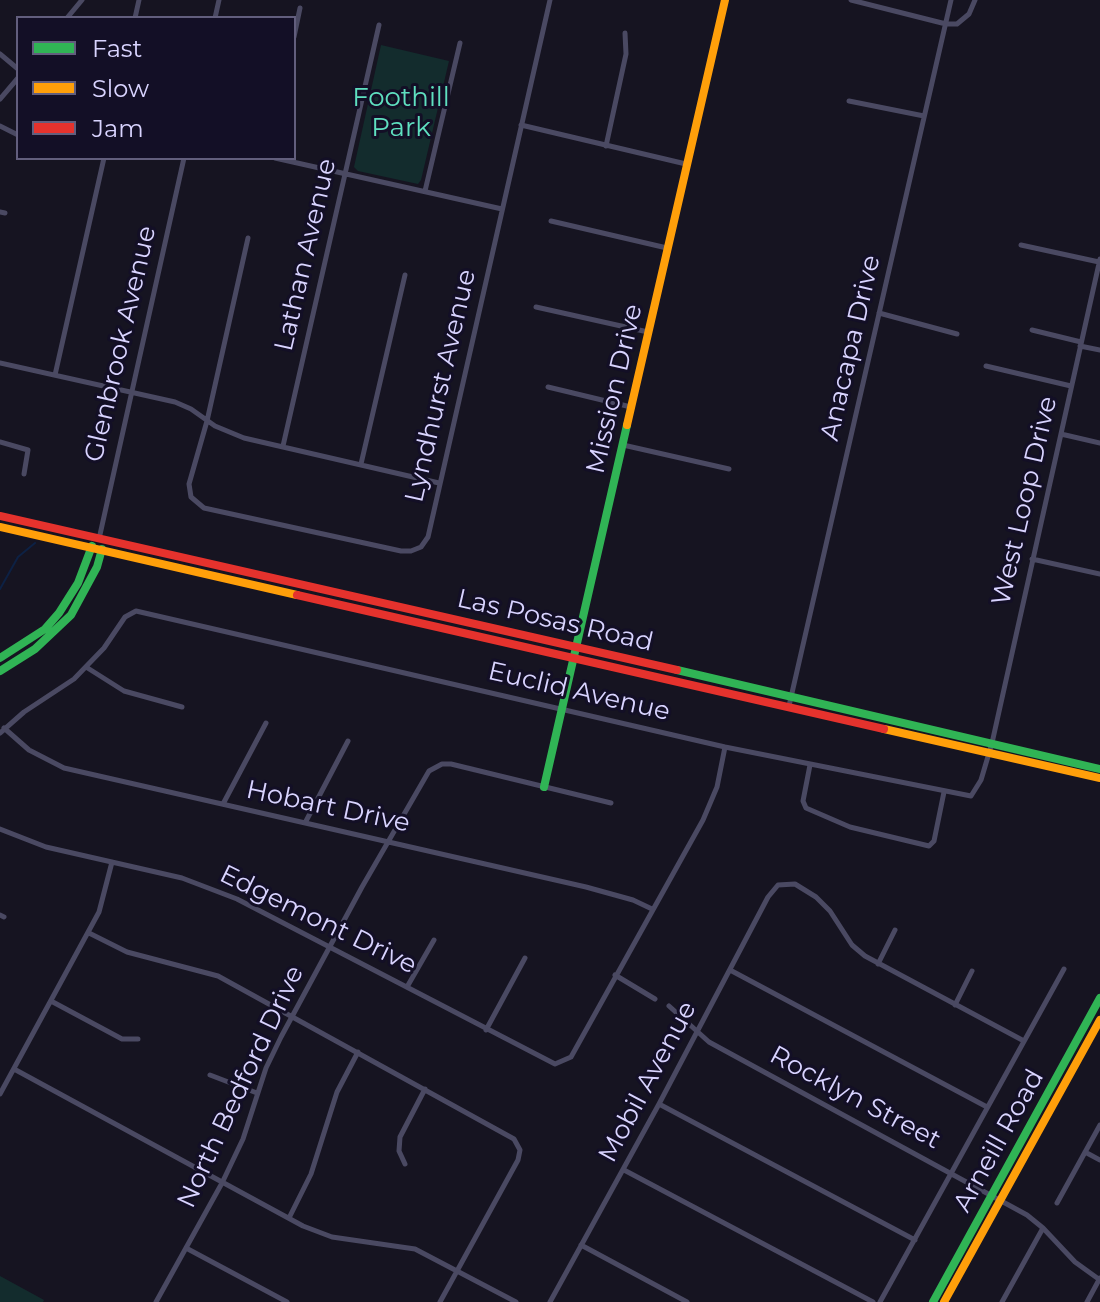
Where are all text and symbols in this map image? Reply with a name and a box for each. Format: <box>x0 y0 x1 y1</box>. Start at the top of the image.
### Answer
legend <box>16 16 296 160</box>
text: Fast <box>92 34 142 63</box>
text: Slow <box>92 74 149 103</box>
park label: Foothill Park <box>352 82 450 144</box>
text: Jam <box>92 114 144 143</box>
street label: Lathan Avenue <box>269 156 343 354</box>
street label: Glenbrook Avenue <box>79 223 163 465</box>
street label: Anacapa Drive <box>815 252 887 444</box>
street label: Lyndhurst Avenue <box>399 266 483 506</box>
street label: Mission Drive <box>580 301 650 477</box>
street label: West Loop Drive <box>986 393 1064 609</box>
street label: Las Posas Road <box>454 583 656 659</box>
street label: Euclid Avenue <box>485 656 673 728</box>
street label: Hobart Drive <box>243 774 413 840</box>
street label: Edgemont Drive <box>214 859 422 981</box>
street label: North Bedford Drive <box>171 961 311 1213</box>
street label: Mobil Avenue <box>593 996 703 1168</box>
street label: Rocklyn Street <box>764 1040 946 1156</box>
street label: Arneill Road <box>947 1064 1051 1218</box>

